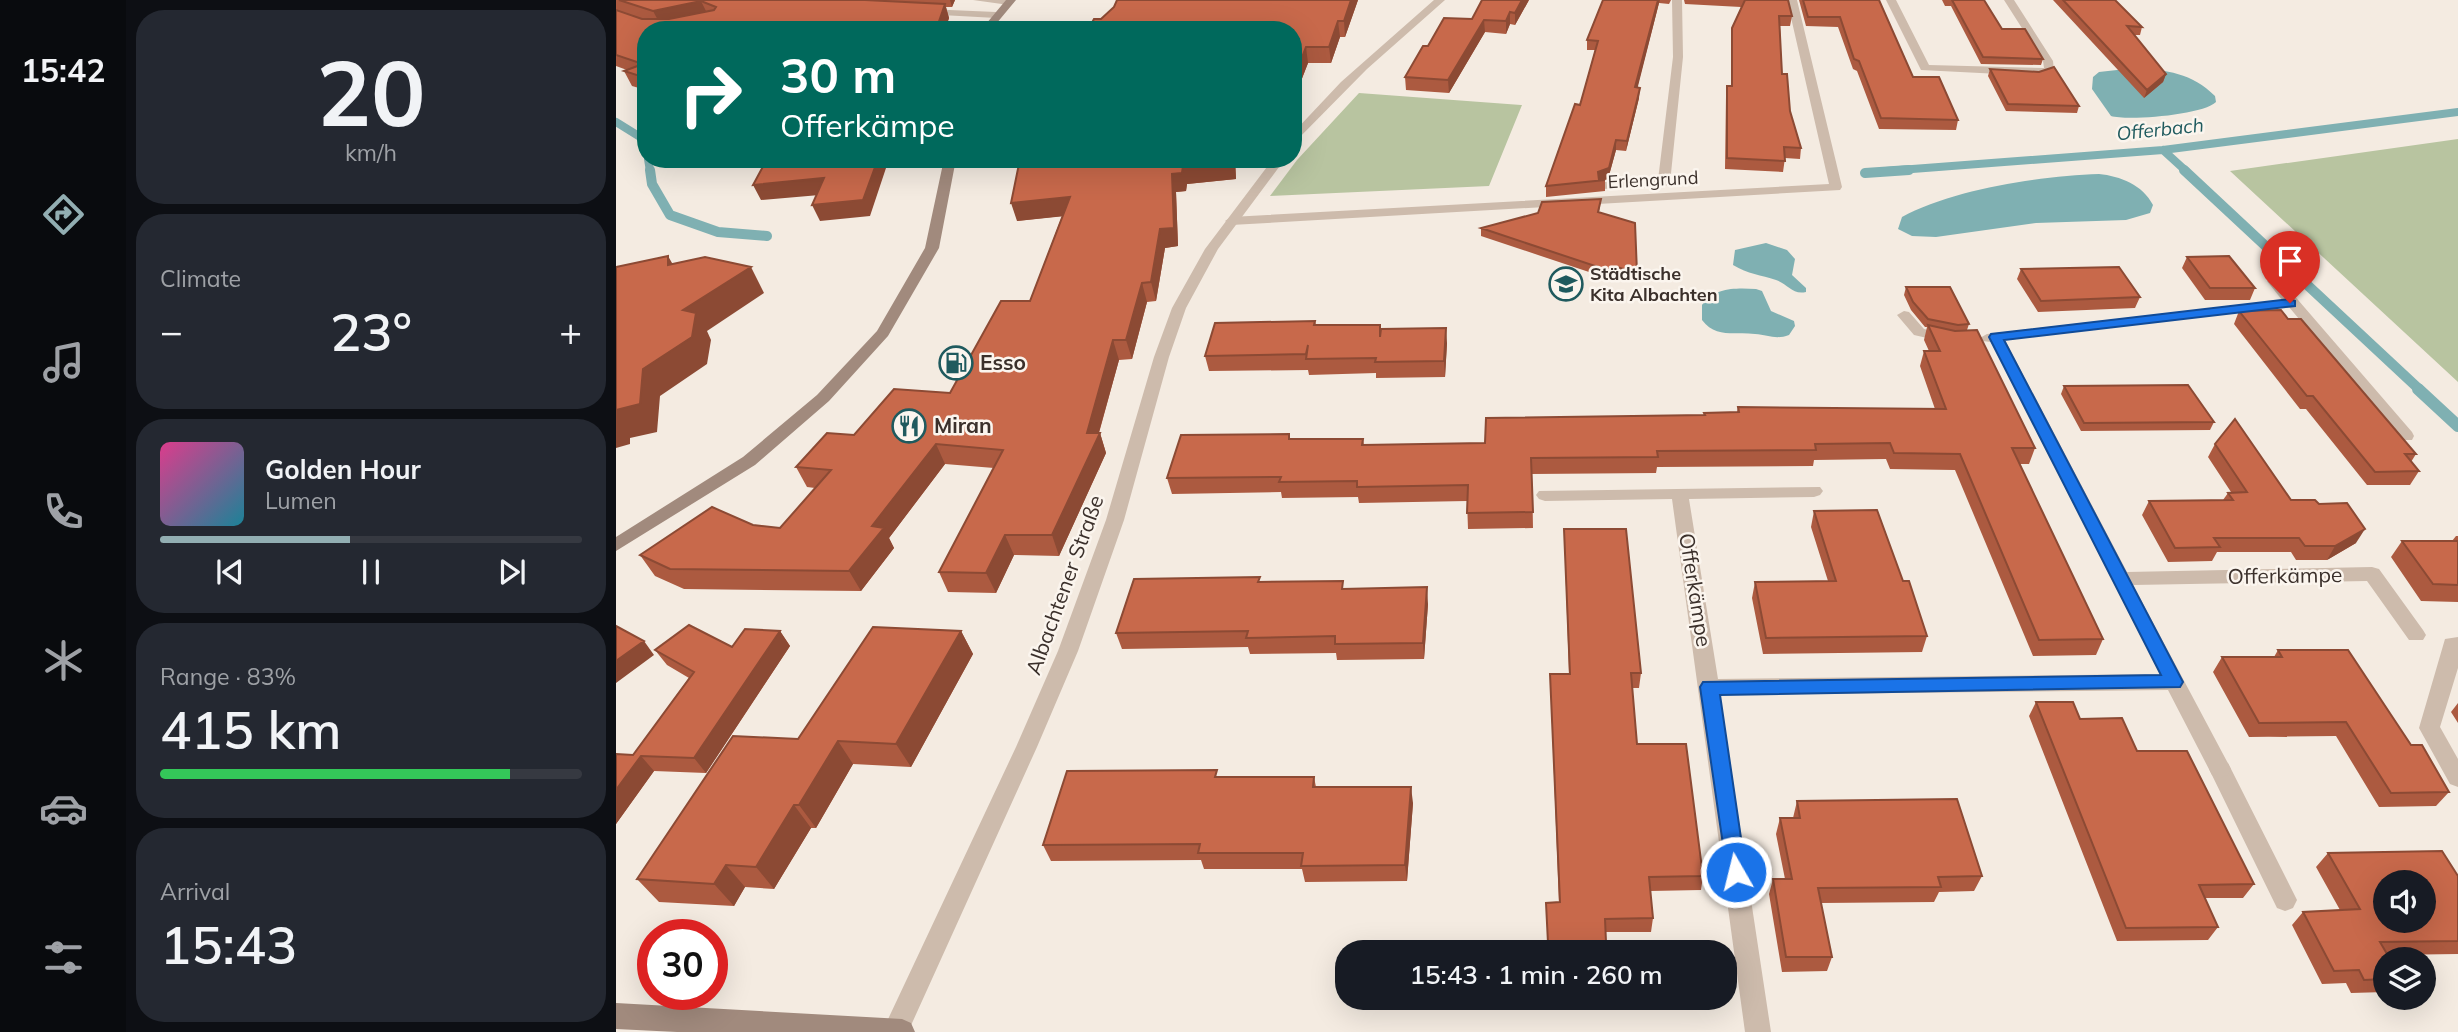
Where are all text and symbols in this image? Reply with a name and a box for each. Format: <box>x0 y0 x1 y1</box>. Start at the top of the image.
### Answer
text: 20 <box>316 35 426 149</box>
text: 30 m <box>780 44 896 105</box>
icon: right <box>665 49 756 140</box>
text: 15:42 <box>21 50 105 90</box>
text: Offerkämpe <box>780 105 955 145</box>
water label: Offerbach <box>2115 112 2205 146</box>
text: km/h <box>345 138 397 167</box>
street label: Erlengrund <box>1607 166 1699 193</box>
icon: directions <box>39 190 88 239</box>
pin <box>2260 231 2320 303</box>
icon: arrive <box>2271 242 2309 280</box>
place label: Städtische Kita Albachten <box>1590 262 1718 306</box>
text: Climate <box>160 264 241 293</box>
school or university icon: Städtische Kita Albachten <box>1547 265 1585 303</box>
text: 23° <box>330 299 412 364</box>
text: − <box>160 307 183 355</box>
text: + <box>559 307 582 355</box>
icon: music <box>39 338 88 387</box>
fuel station icon: Esso <box>937 344 975 382</box>
place label: Esso <box>980 349 1026 375</box>
restaurant icon: Miran <box>890 407 928 445</box>
place label: Miran <box>934 412 992 438</box>
text: Golden Hour <box>265 453 421 486</box>
text: Lumen <box>265 486 337 515</box>
icon: phone <box>39 487 88 536</box>
street label: Albachtener Straße <box>1020 491 1109 678</box>
street label: Offerkämpe <box>1674 531 1718 649</box>
icon: previous <box>211 553 249 591</box>
icon: pause <box>352 553 390 591</box>
icon: next <box>493 553 531 591</box>
street label: Offerkämpe <box>2227 561 2343 589</box>
icon: climate <box>39 636 88 685</box>
text: Range · 83% <box>160 662 296 691</box>
text: 415 km <box>160 697 341 762</box>
icon: car <box>39 784 88 833</box>
position arrow <box>1699 835 1773 909</box>
map controls <box>2373 870 2436 1010</box>
button: sound <box>2373 870 2436 933</box>
text: Arrival <box>160 877 230 906</box>
text: 15:43 <box>160 912 297 977</box>
speed limit sign: 30 <box>637 919 728 1010</box>
icon: filters <box>39 933 88 982</box>
button: layers <box>2373 947 2436 1010</box>
text: 15:43 · 1 min · 260 m <box>1409 958 1663 991</box>

